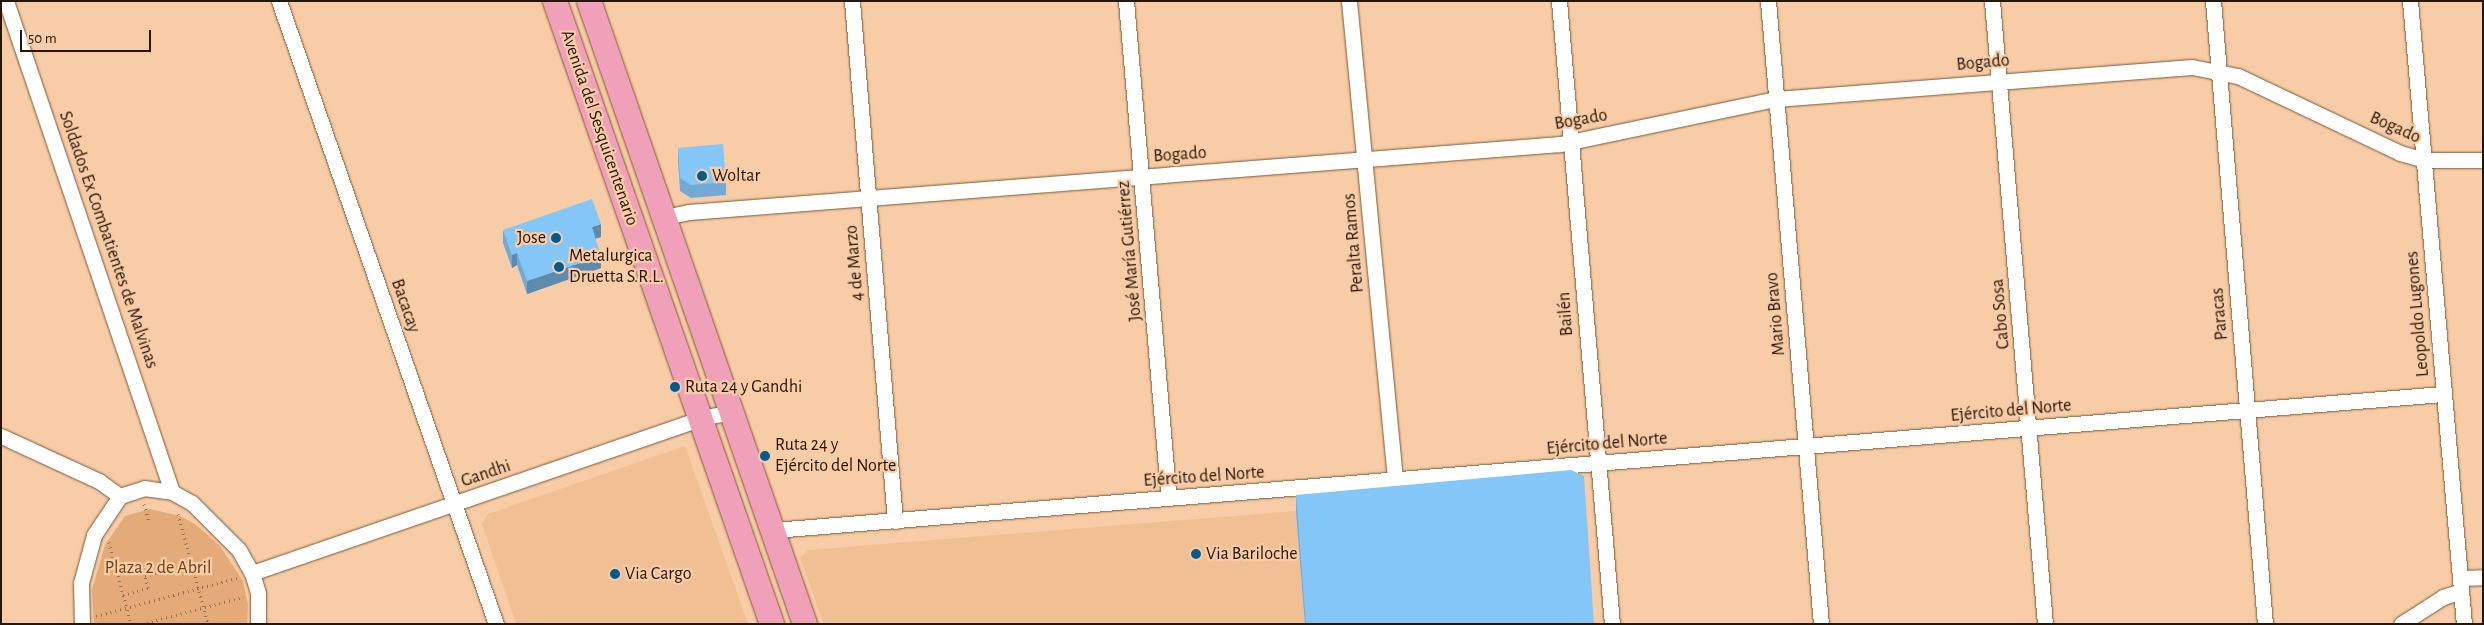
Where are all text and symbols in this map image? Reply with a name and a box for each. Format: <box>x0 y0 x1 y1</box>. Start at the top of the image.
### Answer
scale bar <box>22 20 154 52</box>
street label: Avenida del Sesquicentenario <box>555 27 643 229</box>
text: 50 m <box>28 31 57 46</box>
street label: Bogado <box>1956 50 2010 76</box>
street label: Bogado <box>1553 105 1609 135</box>
street label: Bogado <box>2366 107 2424 149</box>
street label: Soldados Ex Combatientes de Malvinas <box>54 109 162 371</box>
street label: Bogado <box>1153 142 1207 168</box>
place label: Woltar <box>712 165 760 187</box>
marker: Woltar <box>696 170 708 182</box>
street label: José María Gutiérrez <box>1113 180 1147 322</box>
street label: Peralta Ramos <box>1339 192 1369 294</box>
street label: 4 de Marzo <box>841 224 869 302</box>
place label: Jose <box>517 227 546 249</box>
marker: Jose <box>550 232 562 244</box>
place label: Metalurgica Druetta S.R.L. <box>569 246 664 288</box>
street label: Leopoldo Lugones <box>2402 250 2434 378</box>
marker: Metalurgica Druetta S.R.L. <box>553 261 565 273</box>
street label: Mario Bravo <box>1762 271 1790 357</box>
street label: Bacacay <box>386 276 424 336</box>
street label: Cabo Sosa <box>1987 278 2015 350</box>
street label: Paracas <box>2207 287 2233 341</box>
street label: Bailén <box>1554 291 1578 337</box>
place label: Ruta 24 y Gandhi <box>685 376 802 398</box>
marker: Ruta 24 y Gandhi <box>669 381 681 393</box>
street label: Ejército del Norte <box>1950 395 2072 427</box>
street label: Ejército del Norte <box>1546 428 1668 460</box>
place label: Ruta 24 y Ejército del Norte <box>775 435 896 478</box>
marker: Ruta 24 y Ejército del Norte <box>759 450 771 462</box>
street label: Gandhi <box>458 455 514 493</box>
street label: Ejército del Norte <box>1143 462 1265 492</box>
place label: Via Bariloche <box>1206 543 1298 565</box>
marker: Via Bariloche <box>1190 548 1202 560</box>
park label: Plaza 2 de Abril <box>105 557 211 579</box>
place label: Via Cargo <box>625 563 692 585</box>
marker: Via Cargo <box>609 568 621 580</box>

